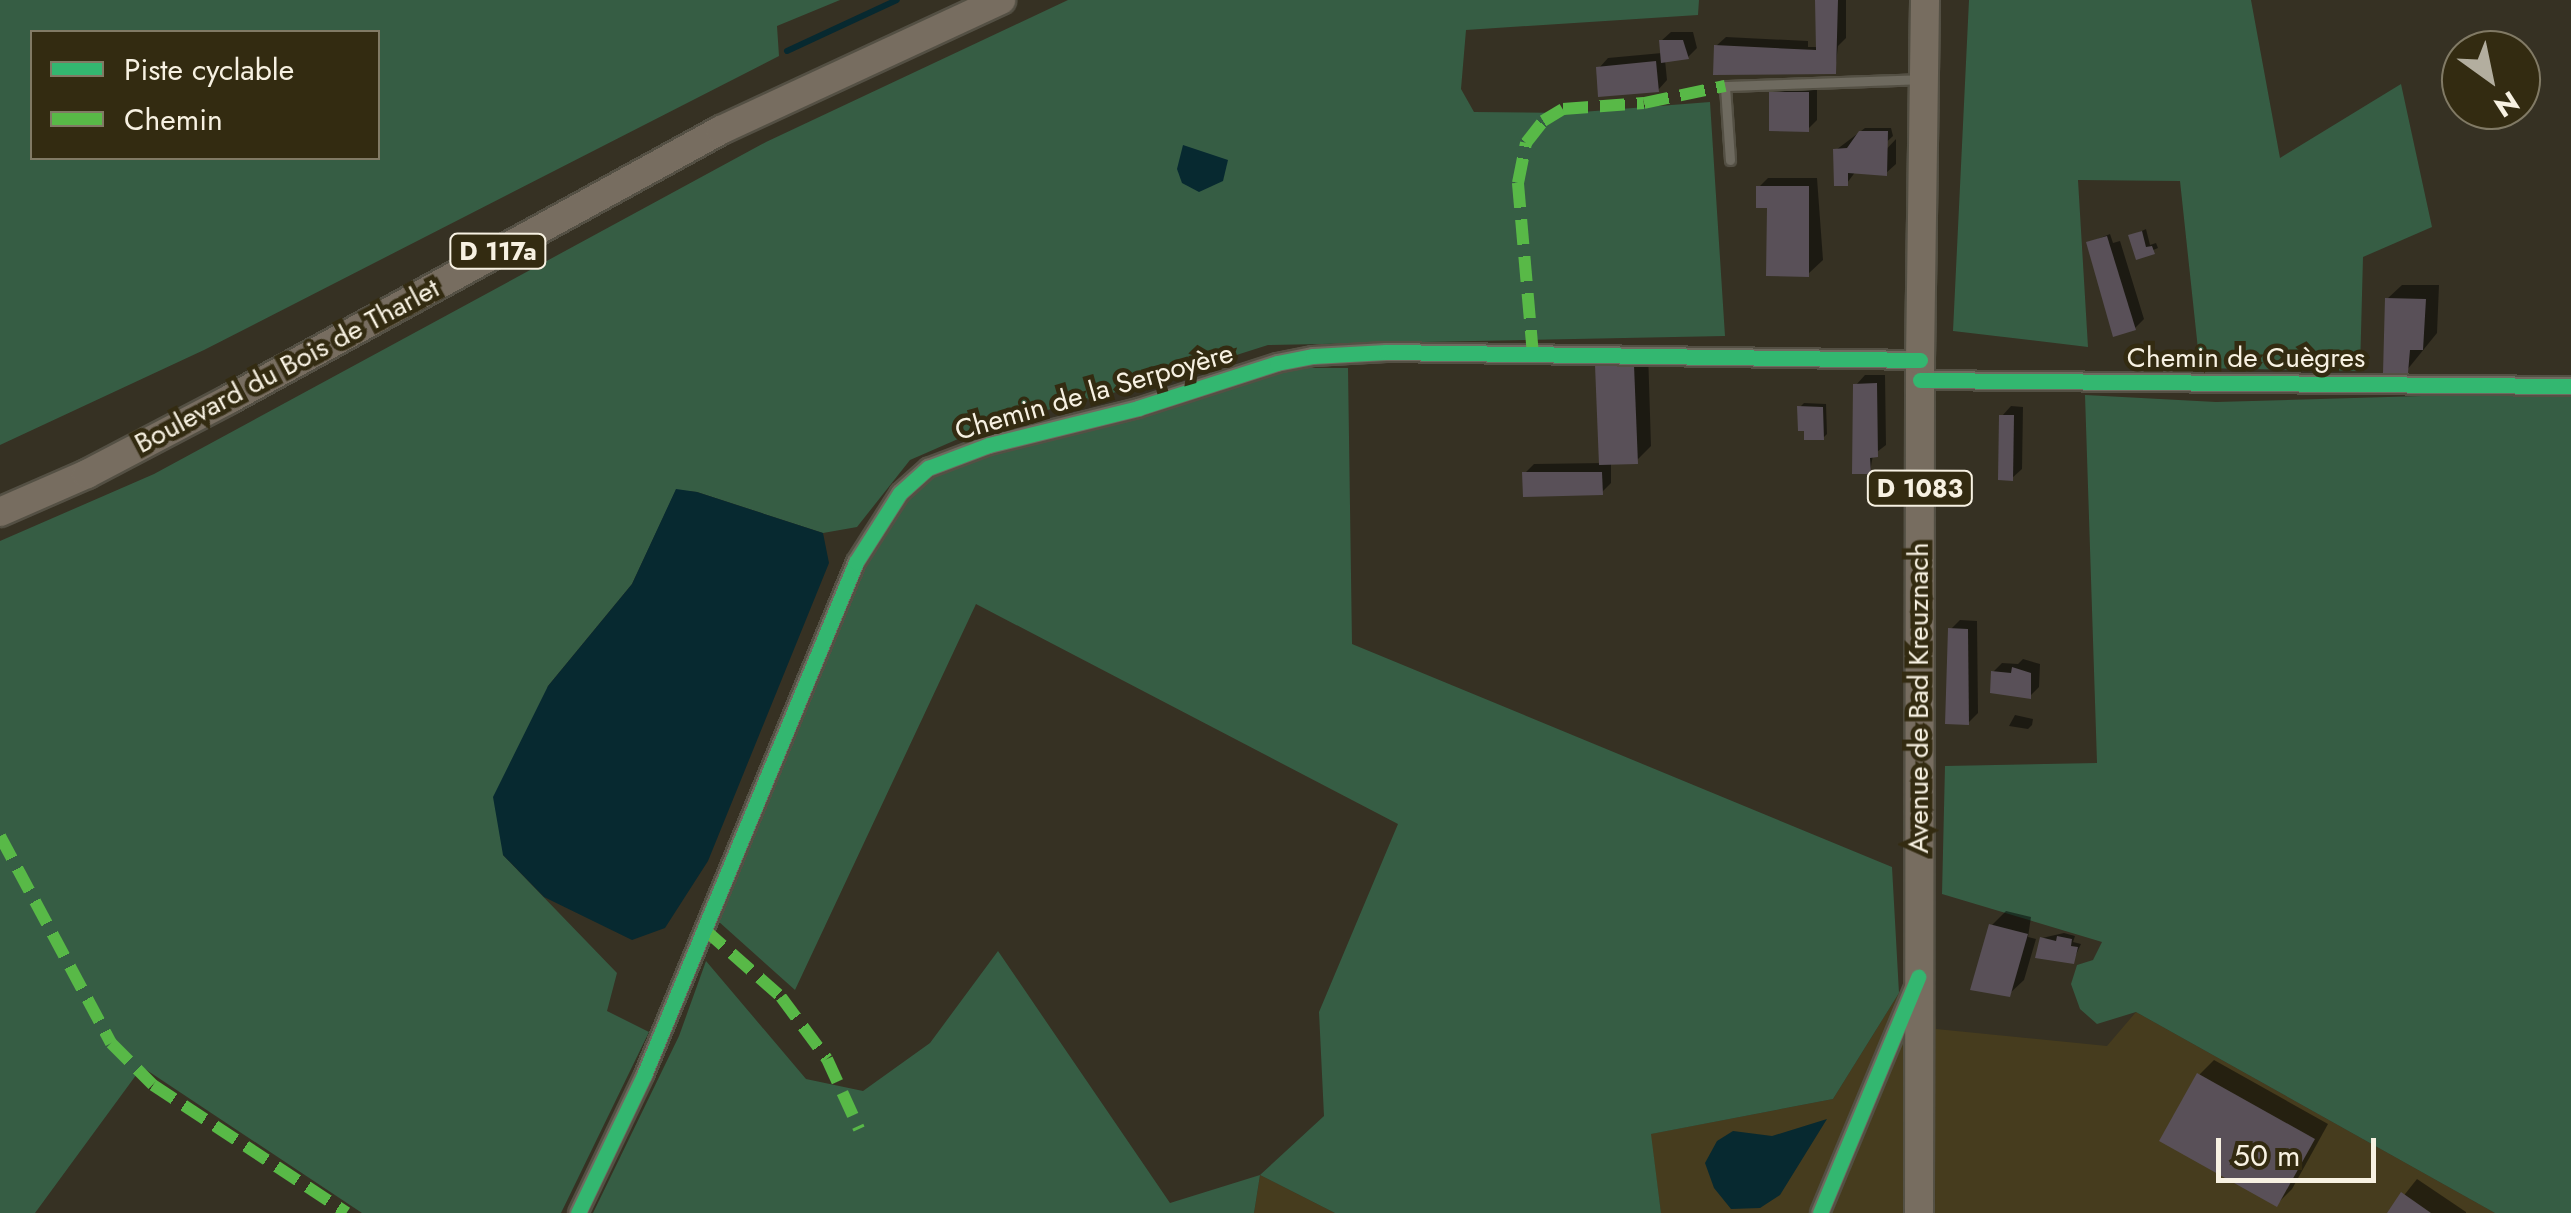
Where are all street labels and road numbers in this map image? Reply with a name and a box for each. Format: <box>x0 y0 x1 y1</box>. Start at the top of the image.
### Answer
road number: D 117a <box>448 231 548 271</box>
street label: Boulevard du Bois de Tharlet <box>129 271 445 461</box>
street label: Chemin de la Serpoyère <box>951 336 1237 448</box>
street label: Chemin de Cuègres <box>2127 341 2365 375</box>
road number: D 1083 <box>1865 468 1975 508</box>
street label: Avenue de Bad Kreuznach <box>1902 542 1936 854</box>

